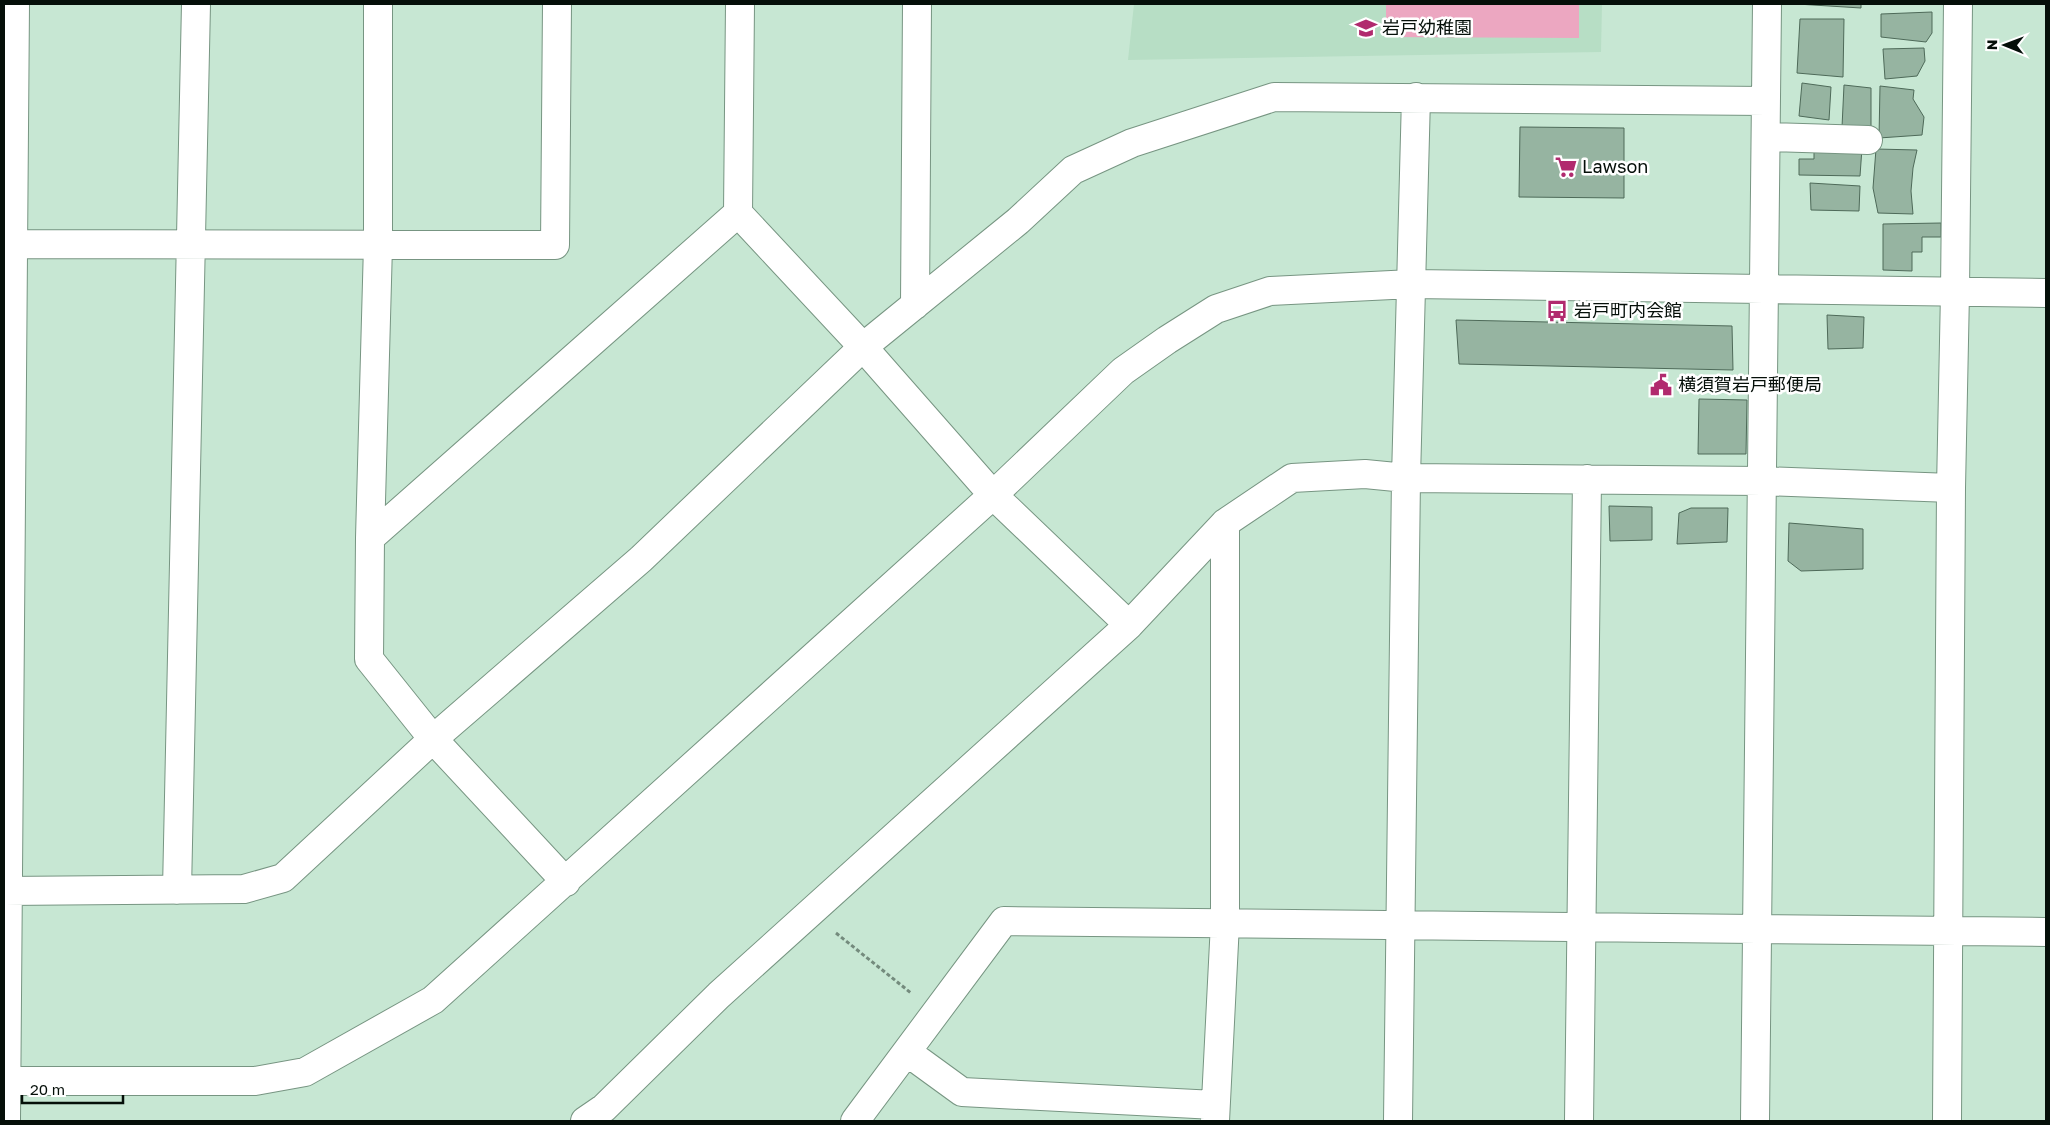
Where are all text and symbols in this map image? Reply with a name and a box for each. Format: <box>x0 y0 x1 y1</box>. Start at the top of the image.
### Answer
school or university icon: 岩戸幼稚園 <box>1353 15 1379 41</box>
place label: 岩戸幼稚園 <box>1382 16 1472 38</box>
north arrow <box>1980 20 2030 70</box>
text: N <box>1983 39 2000 50</box>
supermarket icon: Lawson <box>1553 154 1579 180</box>
place label: Lawson <box>1582 155 1648 177</box>
bus stop icon: 岩戸町内会館 <box>1544 298 1570 324</box>
place label: 岩戸町内会館 <box>1574 299 1682 321</box>
public building icon: 横須賀岩戸郵便局 <box>1648 372 1674 398</box>
place label: 横須賀岩戸郵便局 <box>1678 373 1822 395</box>
scale bar <box>22 1072 124 1104</box>
text: 20 m <box>30 1080 65 1098</box>

